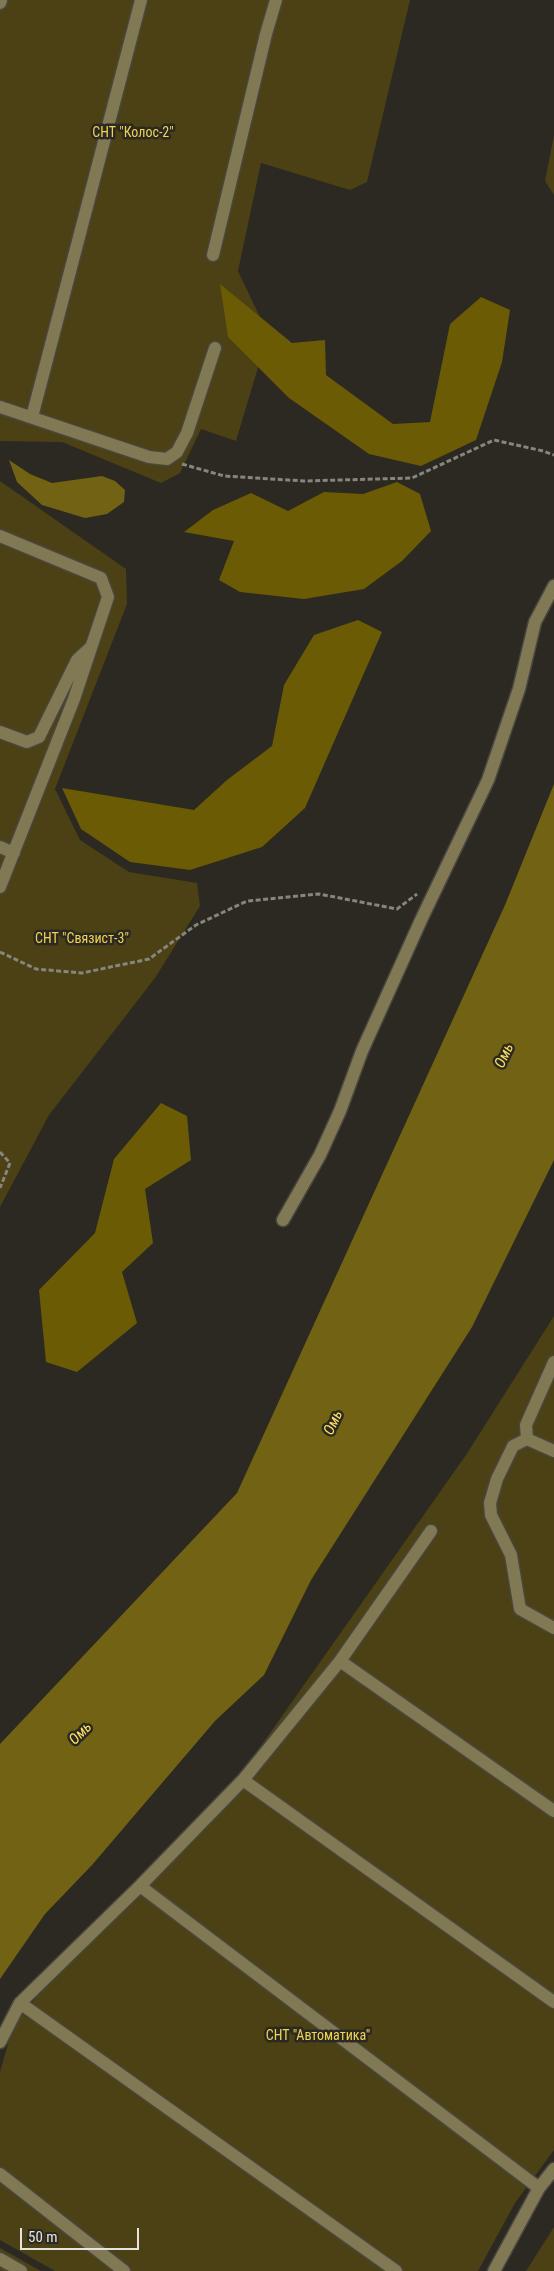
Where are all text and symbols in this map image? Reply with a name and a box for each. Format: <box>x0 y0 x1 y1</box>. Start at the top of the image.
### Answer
park label: СНТ "Колос-2" <box>92 125 174 141</box>
park label: СНТ "Связист-3" <box>35 931 129 947</box>
water label: Омь <box>492 1041 518 1071</box>
water label: Омь <box>321 1408 347 1438</box>
water label: Омь <box>66 1719 96 1749</box>
park label: СНТ "Автоматика" <box>266 2028 370 2044</box>
scale bar <box>22 2218 141 2250</box>
text: 50 m <box>28 2228 58 2246</box>

